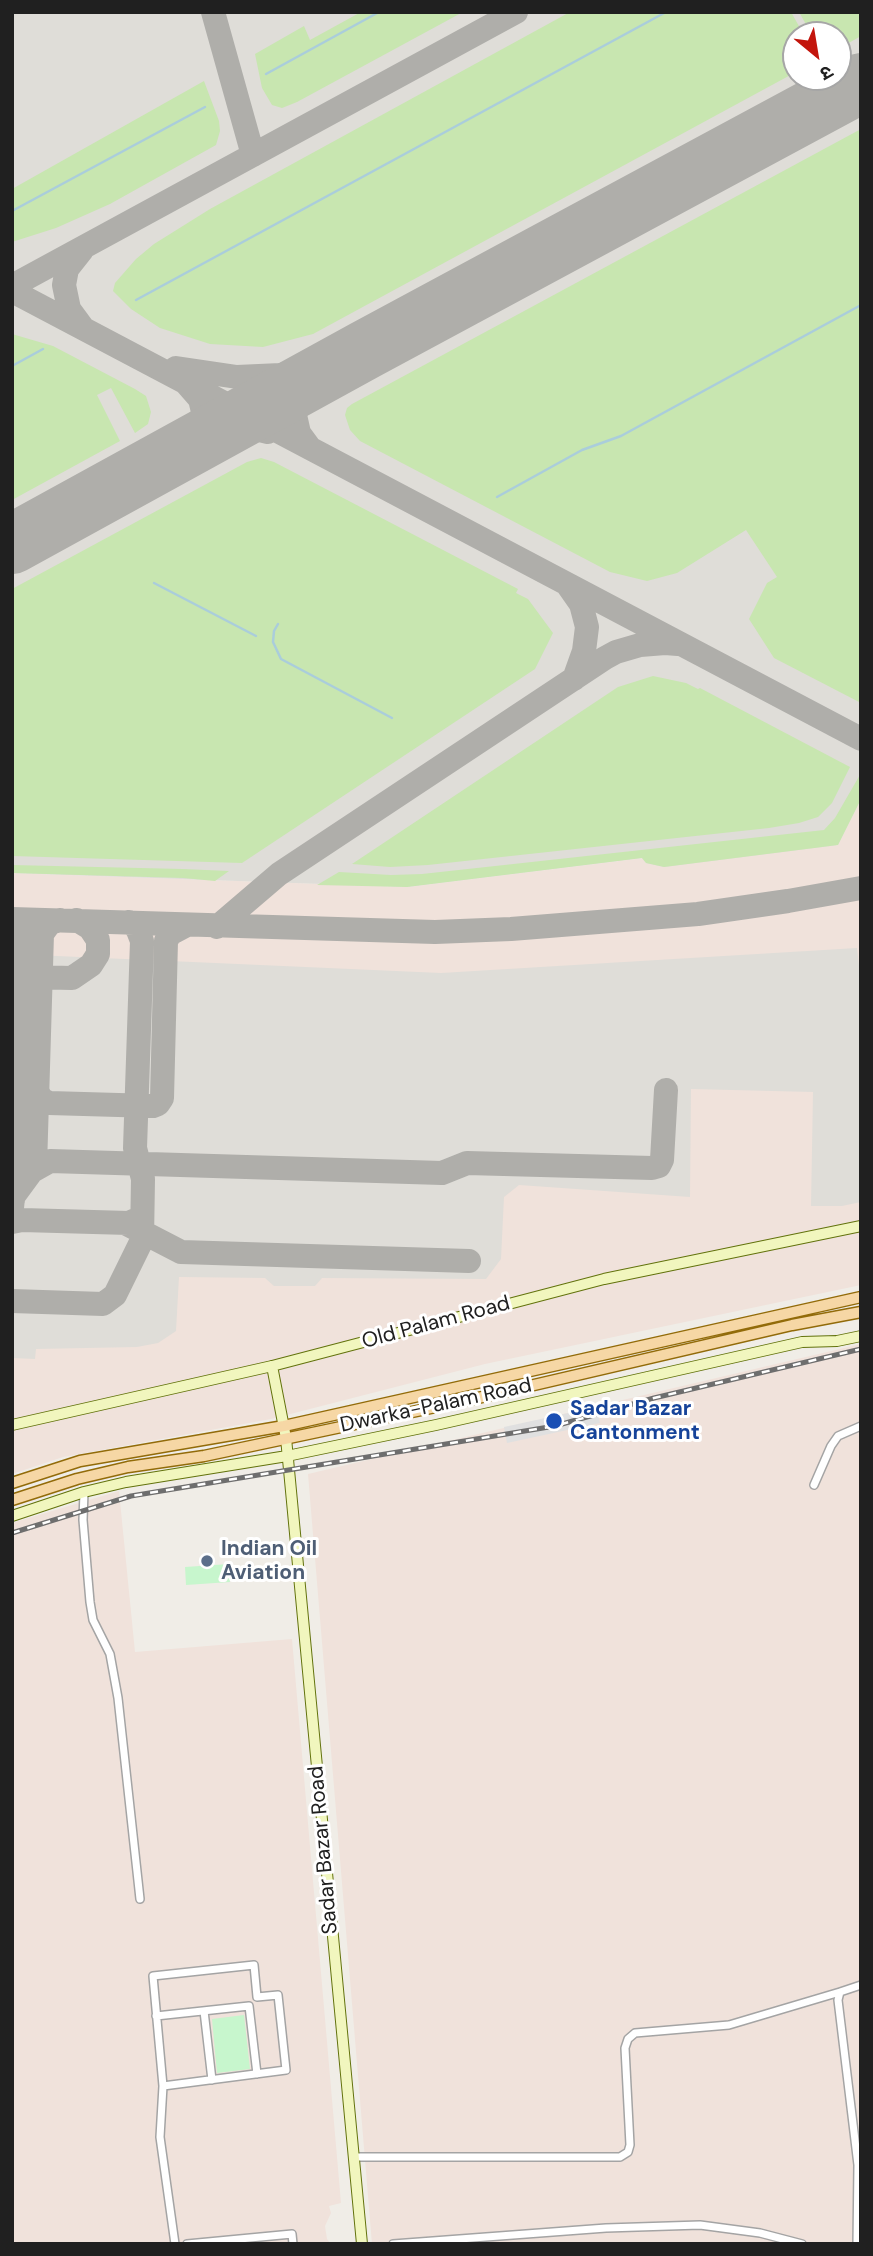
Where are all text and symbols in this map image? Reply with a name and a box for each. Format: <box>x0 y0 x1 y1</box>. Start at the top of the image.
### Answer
north arrow <box>782 21 852 91</box>
text: उ <box>816 59 838 86</box>
street label: Old Palam Road <box>359 1291 513 1355</box>
street label: Dwarka-Palam Road <box>338 1373 534 1439</box>
place label: Sadar Bazar Cantonment <box>570 1396 700 1446</box>
marker: Sadar Bazar Cantonment <box>544 1411 564 1431</box>
place label: Indian Oil Aviation <box>221 1536 317 1586</box>
marker: Indian Oil Aviation <box>199 1553 215 1569</box>
street label: Sadar Bazar Road <box>304 1765 344 1935</box>

